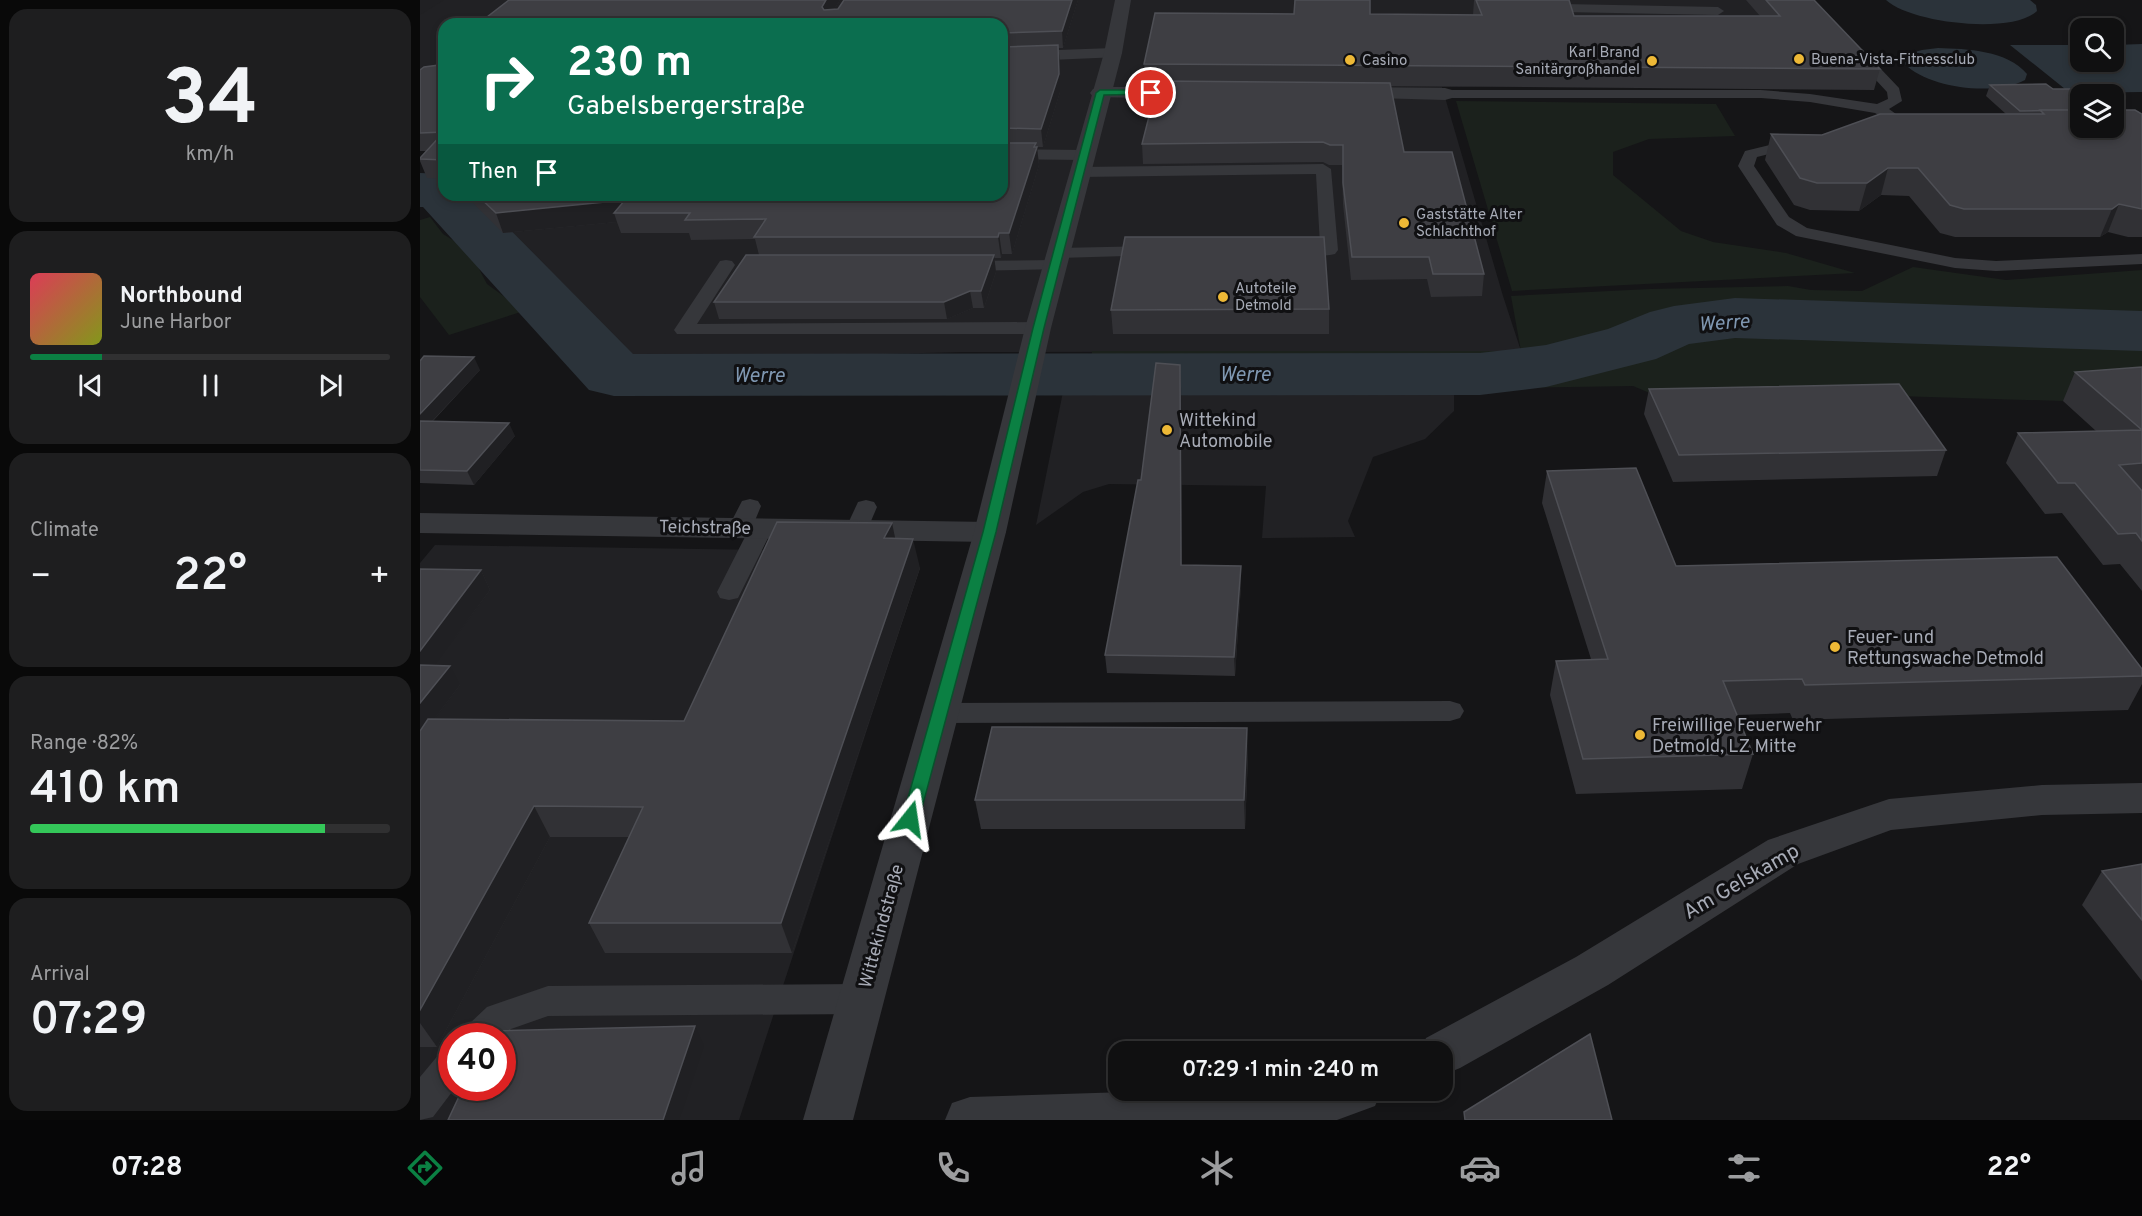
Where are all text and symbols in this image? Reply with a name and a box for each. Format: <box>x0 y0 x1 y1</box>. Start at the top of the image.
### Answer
map controls <box>2070 18 2124 138</box>
button: search <box>2070 18 2124 72</box>
text: 230 m <box>567 38 692 91</box>
icon: right <box>468 42 546 120</box>
place label: Karl Brand Sanitärgroßhandel <box>1515 44 1640 80</box>
place label: Buena-Vista-Fitnessclub <box>1811 51 1975 70</box>
place label: Casino <box>1362 52 1407 71</box>
marker: Buena-Vista-Fitnessclub <box>1792 52 1806 66</box>
text: 34 <box>162 53 258 152</box>
marker: Casino <box>1343 53 1357 67</box>
marker: Karl Brand Sanitärgroßhandel <box>1645 54 1659 68</box>
pin <box>1125 67 1176 118</box>
icon: arrive <box>1134 76 1167 109</box>
button: layers <box>2070 84 2124 138</box>
text: Gabelsbergerstraße <box>567 90 805 124</box>
text: km/h <box>186 142 234 168</box>
icon: arrive <box>530 156 563 189</box>
text: Then <box>468 159 518 186</box>
place label: Gaststätte Alter Schlachthof <box>1416 206 1523 242</box>
marker: Gaststätte Alter Schlachthof <box>1397 216 1411 230</box>
place label: Autoteile Detmold <box>1235 280 1297 316</box>
text: Northbound <box>120 283 243 310</box>
marker: Autoteile Detmold <box>1216 290 1230 304</box>
water label: Werre <box>1698 309 1751 339</box>
text: June Harbor <box>120 310 232 336</box>
water label: Werre <box>1220 363 1271 389</box>
water label: Werre <box>734 364 785 390</box>
icon: previous <box>74 369 107 402</box>
icon: pause <box>194 369 227 402</box>
icon: next <box>314 369 347 402</box>
place label: Wittekind Automobile <box>1179 410 1273 454</box>
marker: Wittekind Automobile <box>1160 423 1174 437</box>
street label: Teichstraße <box>659 516 751 541</box>
text: Climate <box>30 518 99 544</box>
text: 22° <box>173 549 247 606</box>
text: − <box>30 557 51 599</box>
text: + <box>369 557 390 599</box>
place label: Feuer- und Rettungswache Detmold <box>1847 627 2044 671</box>
marker: Feuer- und Rettungswache Detmold <box>1828 640 1842 654</box>
place label: Freiwillige Feuerwehr Detmold, LZ Mitte <box>1652 715 1822 759</box>
marker: Freiwillige Feuerwehr Detmold, LZ Mitte <box>1633 728 1647 742</box>
text: Range · 82% <box>30 731 138 757</box>
text: 410 km <box>30 762 180 819</box>
position arrow <box>878 787 942 851</box>
street label: Am Gelskamp <box>1679 838 1805 926</box>
street label: Wittekindstraße <box>855 862 910 991</box>
text: Arrival <box>30 962 90 988</box>
text: 07:29 <box>30 993 147 1050</box>
speed limit sign: 40 <box>438 1023 516 1101</box>
text: 07:29 · 1 min · 240 m <box>1182 1057 1379 1084</box>
icon: directions <box>404 1147 446 1189</box>
icon: music <box>668 1147 710 1189</box>
icon: phone <box>932 1147 974 1189</box>
icon: climate <box>1196 1147 1238 1189</box>
icon: car <box>1459 1147 1501 1189</box>
icon: filters <box>1723 1147 1765 1189</box>
text: 07:28 <box>111 1151 183 1185</box>
text: 22° <box>1987 1151 2031 1185</box>

